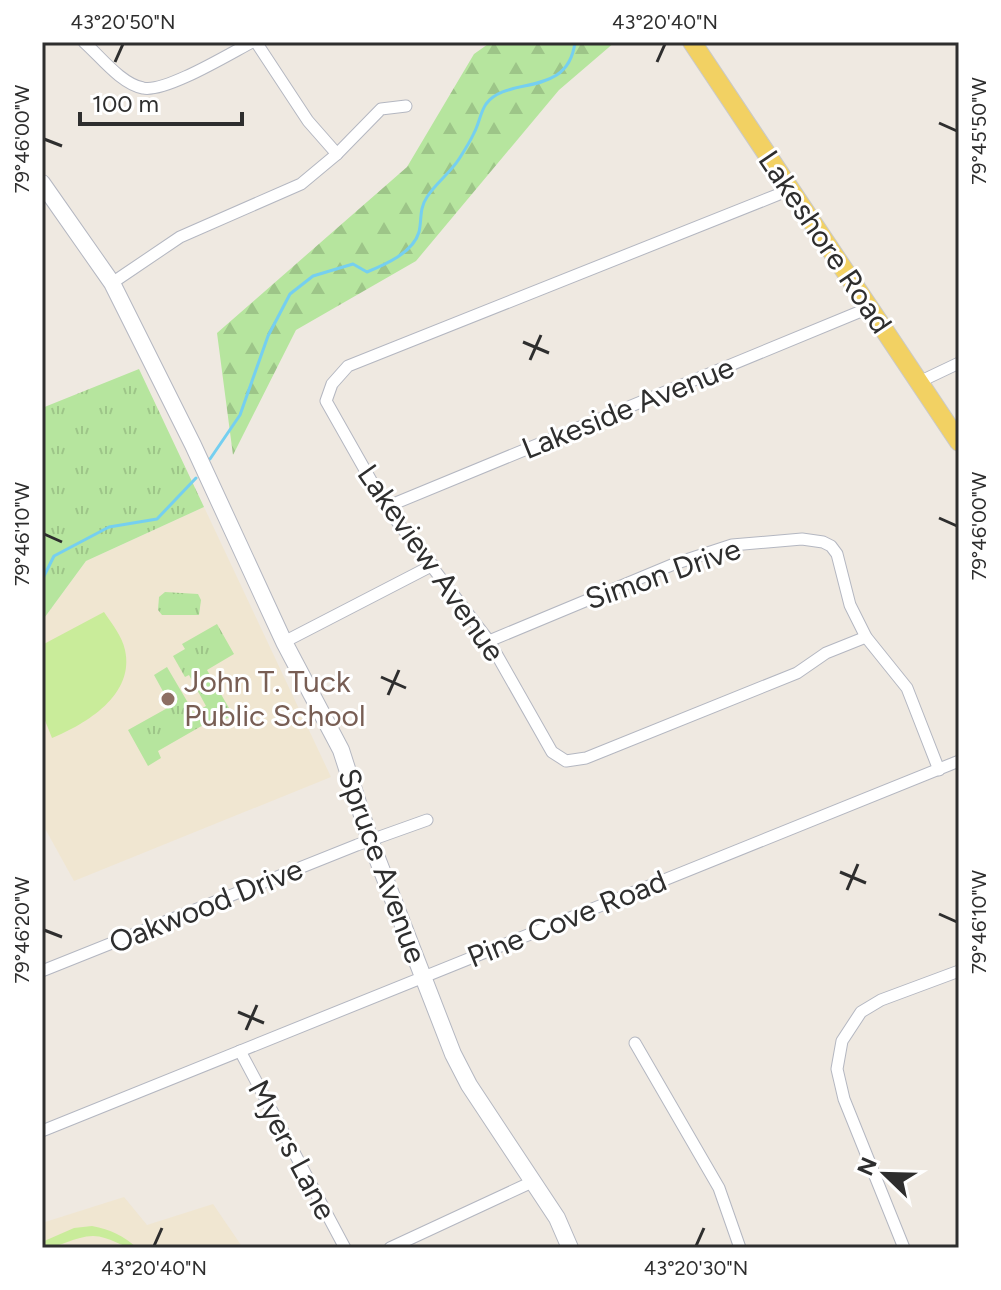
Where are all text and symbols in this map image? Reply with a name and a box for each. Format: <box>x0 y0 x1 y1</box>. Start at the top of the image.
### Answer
text: 43°20'50"N <box>71 10 175 34</box>
text: 43°20'40"N <box>612 10 718 34</box>
scale bar <box>80 76 242 126</box>
text: 79°45'50"W <box>967 77 991 185</box>
text: 79°46'00"W <box>10 85 34 193</box>
text: 100 m <box>92 89 159 118</box>
street label: Lakeshore Road <box>751 143 900 340</box>
street label: Lakeside Avenue <box>516 348 739 467</box>
street label: Lakeview Avenue <box>350 457 513 668</box>
text: 79°46'00"W <box>967 472 991 580</box>
text: 79°46'10"W <box>10 482 34 586</box>
street label: Simon Drive <box>580 530 745 617</box>
place label: John T. Tuck Public School <box>184 663 366 734</box>
marker: John T. Tuck Public School <box>159 690 177 708</box>
street label: Spruce Avenue <box>330 763 435 968</box>
street label: Oakwood Drive <box>104 850 308 961</box>
street label: Pine Cove Road <box>462 862 672 975</box>
text: 79°46'10"W <box>967 870 991 974</box>
text: 79°46'20"W <box>10 877 34 983</box>
street label: Myers Lane <box>240 1074 345 1226</box>
north arrow <box>845 1134 925 1214</box>
text: N <box>851 1153 883 1179</box>
text: 43°20'40"N <box>101 1256 207 1280</box>
text: 43°20'30"N <box>644 1256 748 1280</box>

